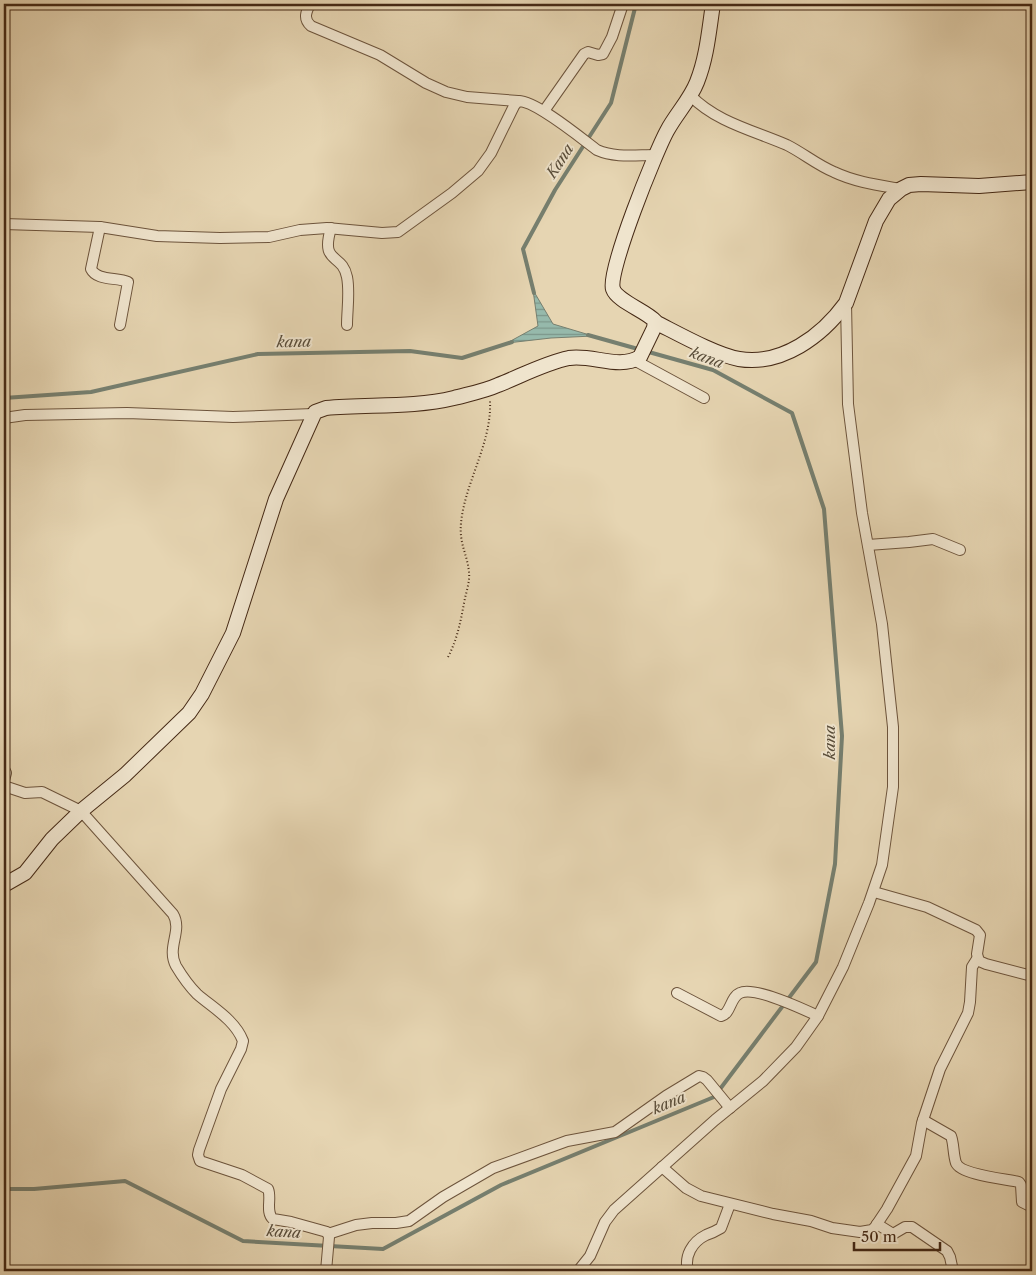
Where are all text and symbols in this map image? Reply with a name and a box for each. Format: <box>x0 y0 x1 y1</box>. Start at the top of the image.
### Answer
water label: Kana <box>541 140 578 182</box>
water label: kana <box>276 332 311 351</box>
water label: kana <box>687 342 726 372</box>
water label: kana <box>820 725 839 760</box>
water label: kana <box>648 1087 688 1118</box>
scale bar <box>854 1220 940 1252</box>
water label: kana <box>266 1221 302 1242</box>
text: 50 m <box>861 1227 897 1246</box>

